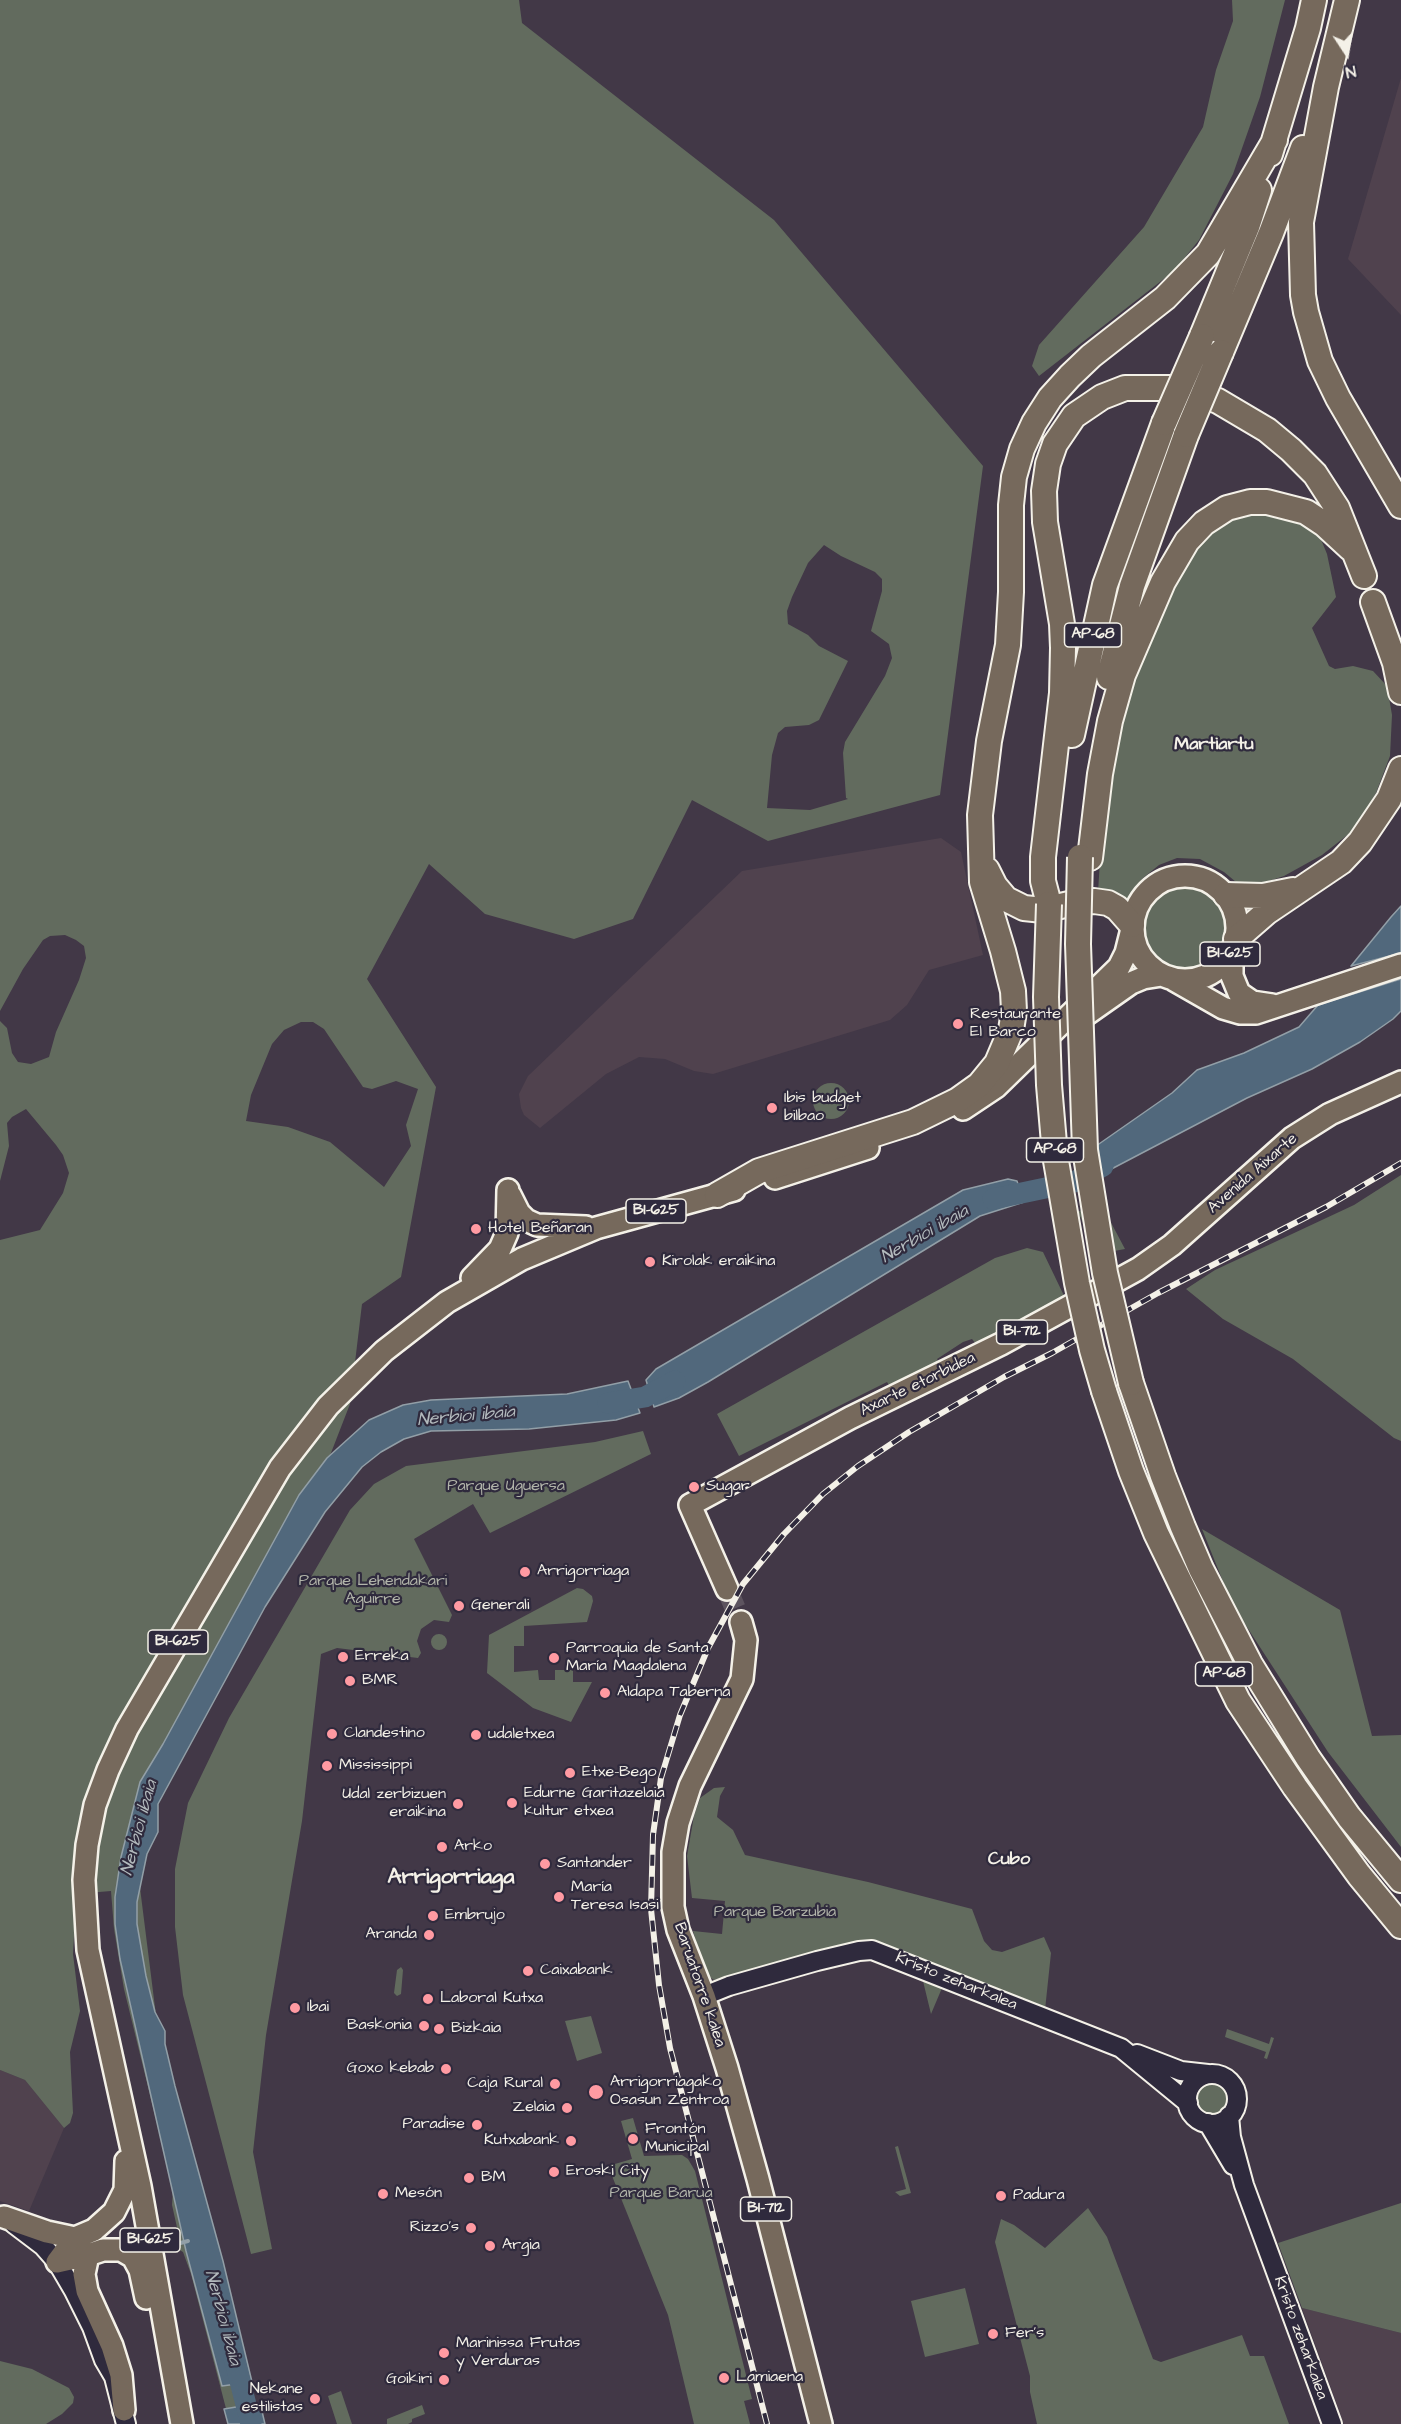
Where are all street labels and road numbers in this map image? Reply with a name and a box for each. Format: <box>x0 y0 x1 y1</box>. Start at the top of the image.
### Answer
road number: AP-68 <box>1064 623 1122 647</box>
road number: BI-625 <box>1200 942 1260 966</box>
street label: Avenida Aixarte <box>1204 1130 1302 1218</box>
road number: AP-68 <box>1026 1138 1084 1162</box>
road number: BI-625 <box>626 1199 686 1223</box>
road number: BI-712 <box>996 1320 1048 1344</box>
street label: Axarte etorbidea <box>857 1349 979 1421</box>
road number: BI-625 <box>148 1630 208 1654</box>
road number: AP-68 <box>1196 1662 1252 1686</box>
street label: Baruatorre kalea <box>669 1920 729 2050</box>
street label: Kristo zeharkalea <box>892 1949 1020 2015</box>
road number: BI-712 <box>740 2197 792 2221</box>
road number: BI-625 <box>120 2228 180 2252</box>
street label: Kristo zeharkalea <box>1269 2274 1331 2402</box>

